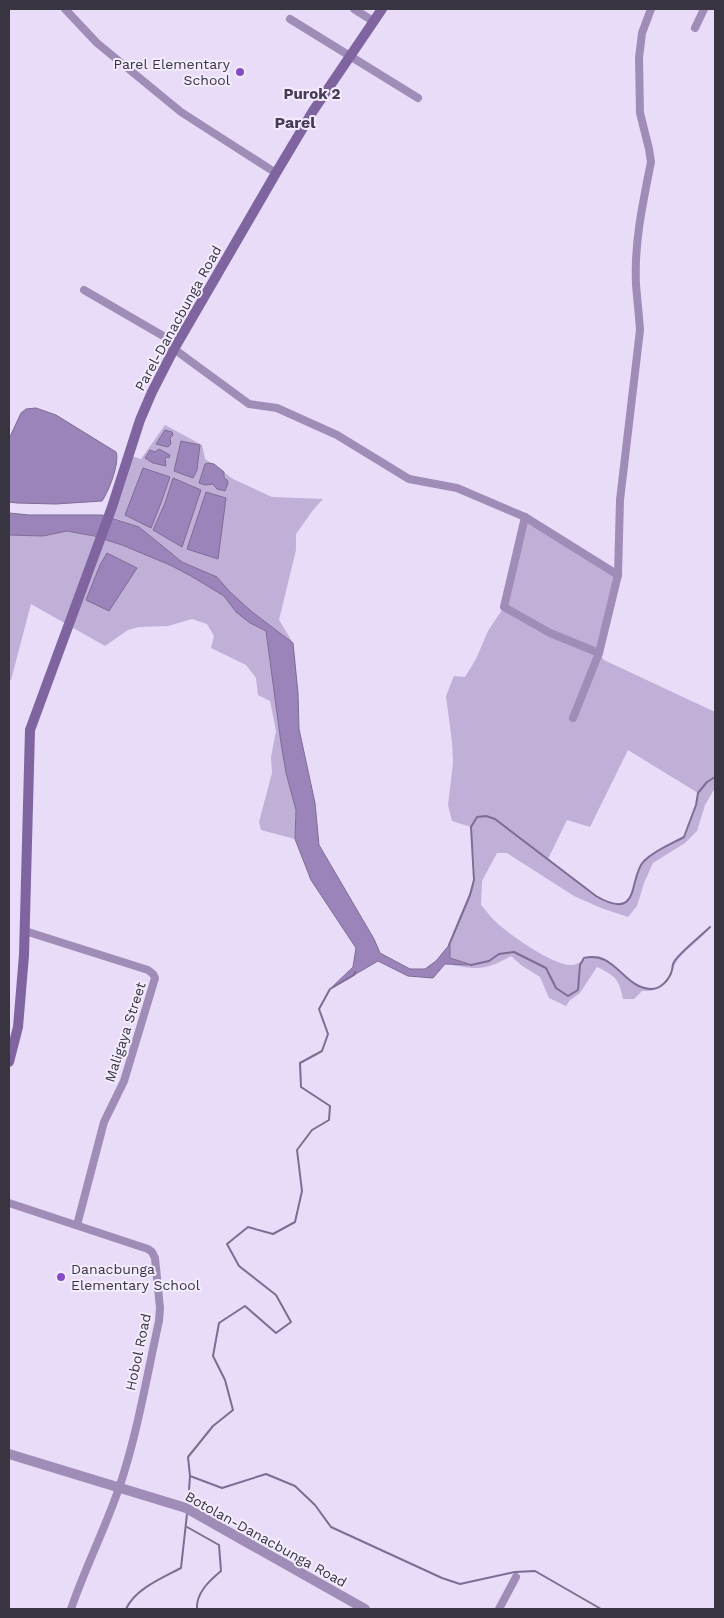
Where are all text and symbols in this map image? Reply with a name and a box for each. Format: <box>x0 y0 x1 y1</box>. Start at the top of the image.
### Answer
place label: Parel Elementary School <box>113 56 231 88</box>
marker: Parel Elementary School <box>234 66 246 78</box>
district label: Purok 2 <box>284 85 341 103</box>
district label: Parel <box>274 113 316 132</box>
street label: Parel-Danacbunga Road <box>131 243 225 393</box>
street label: Maligaya Street <box>101 980 149 1084</box>
place label: Danacbunga Elementary School <box>71 1261 201 1293</box>
marker: Danacbunga Elementary School <box>55 1271 67 1283</box>
street label: Hobol Road <box>122 1312 154 1392</box>
street label: Botolan-Danacbunga Road <box>182 1488 350 1590</box>

